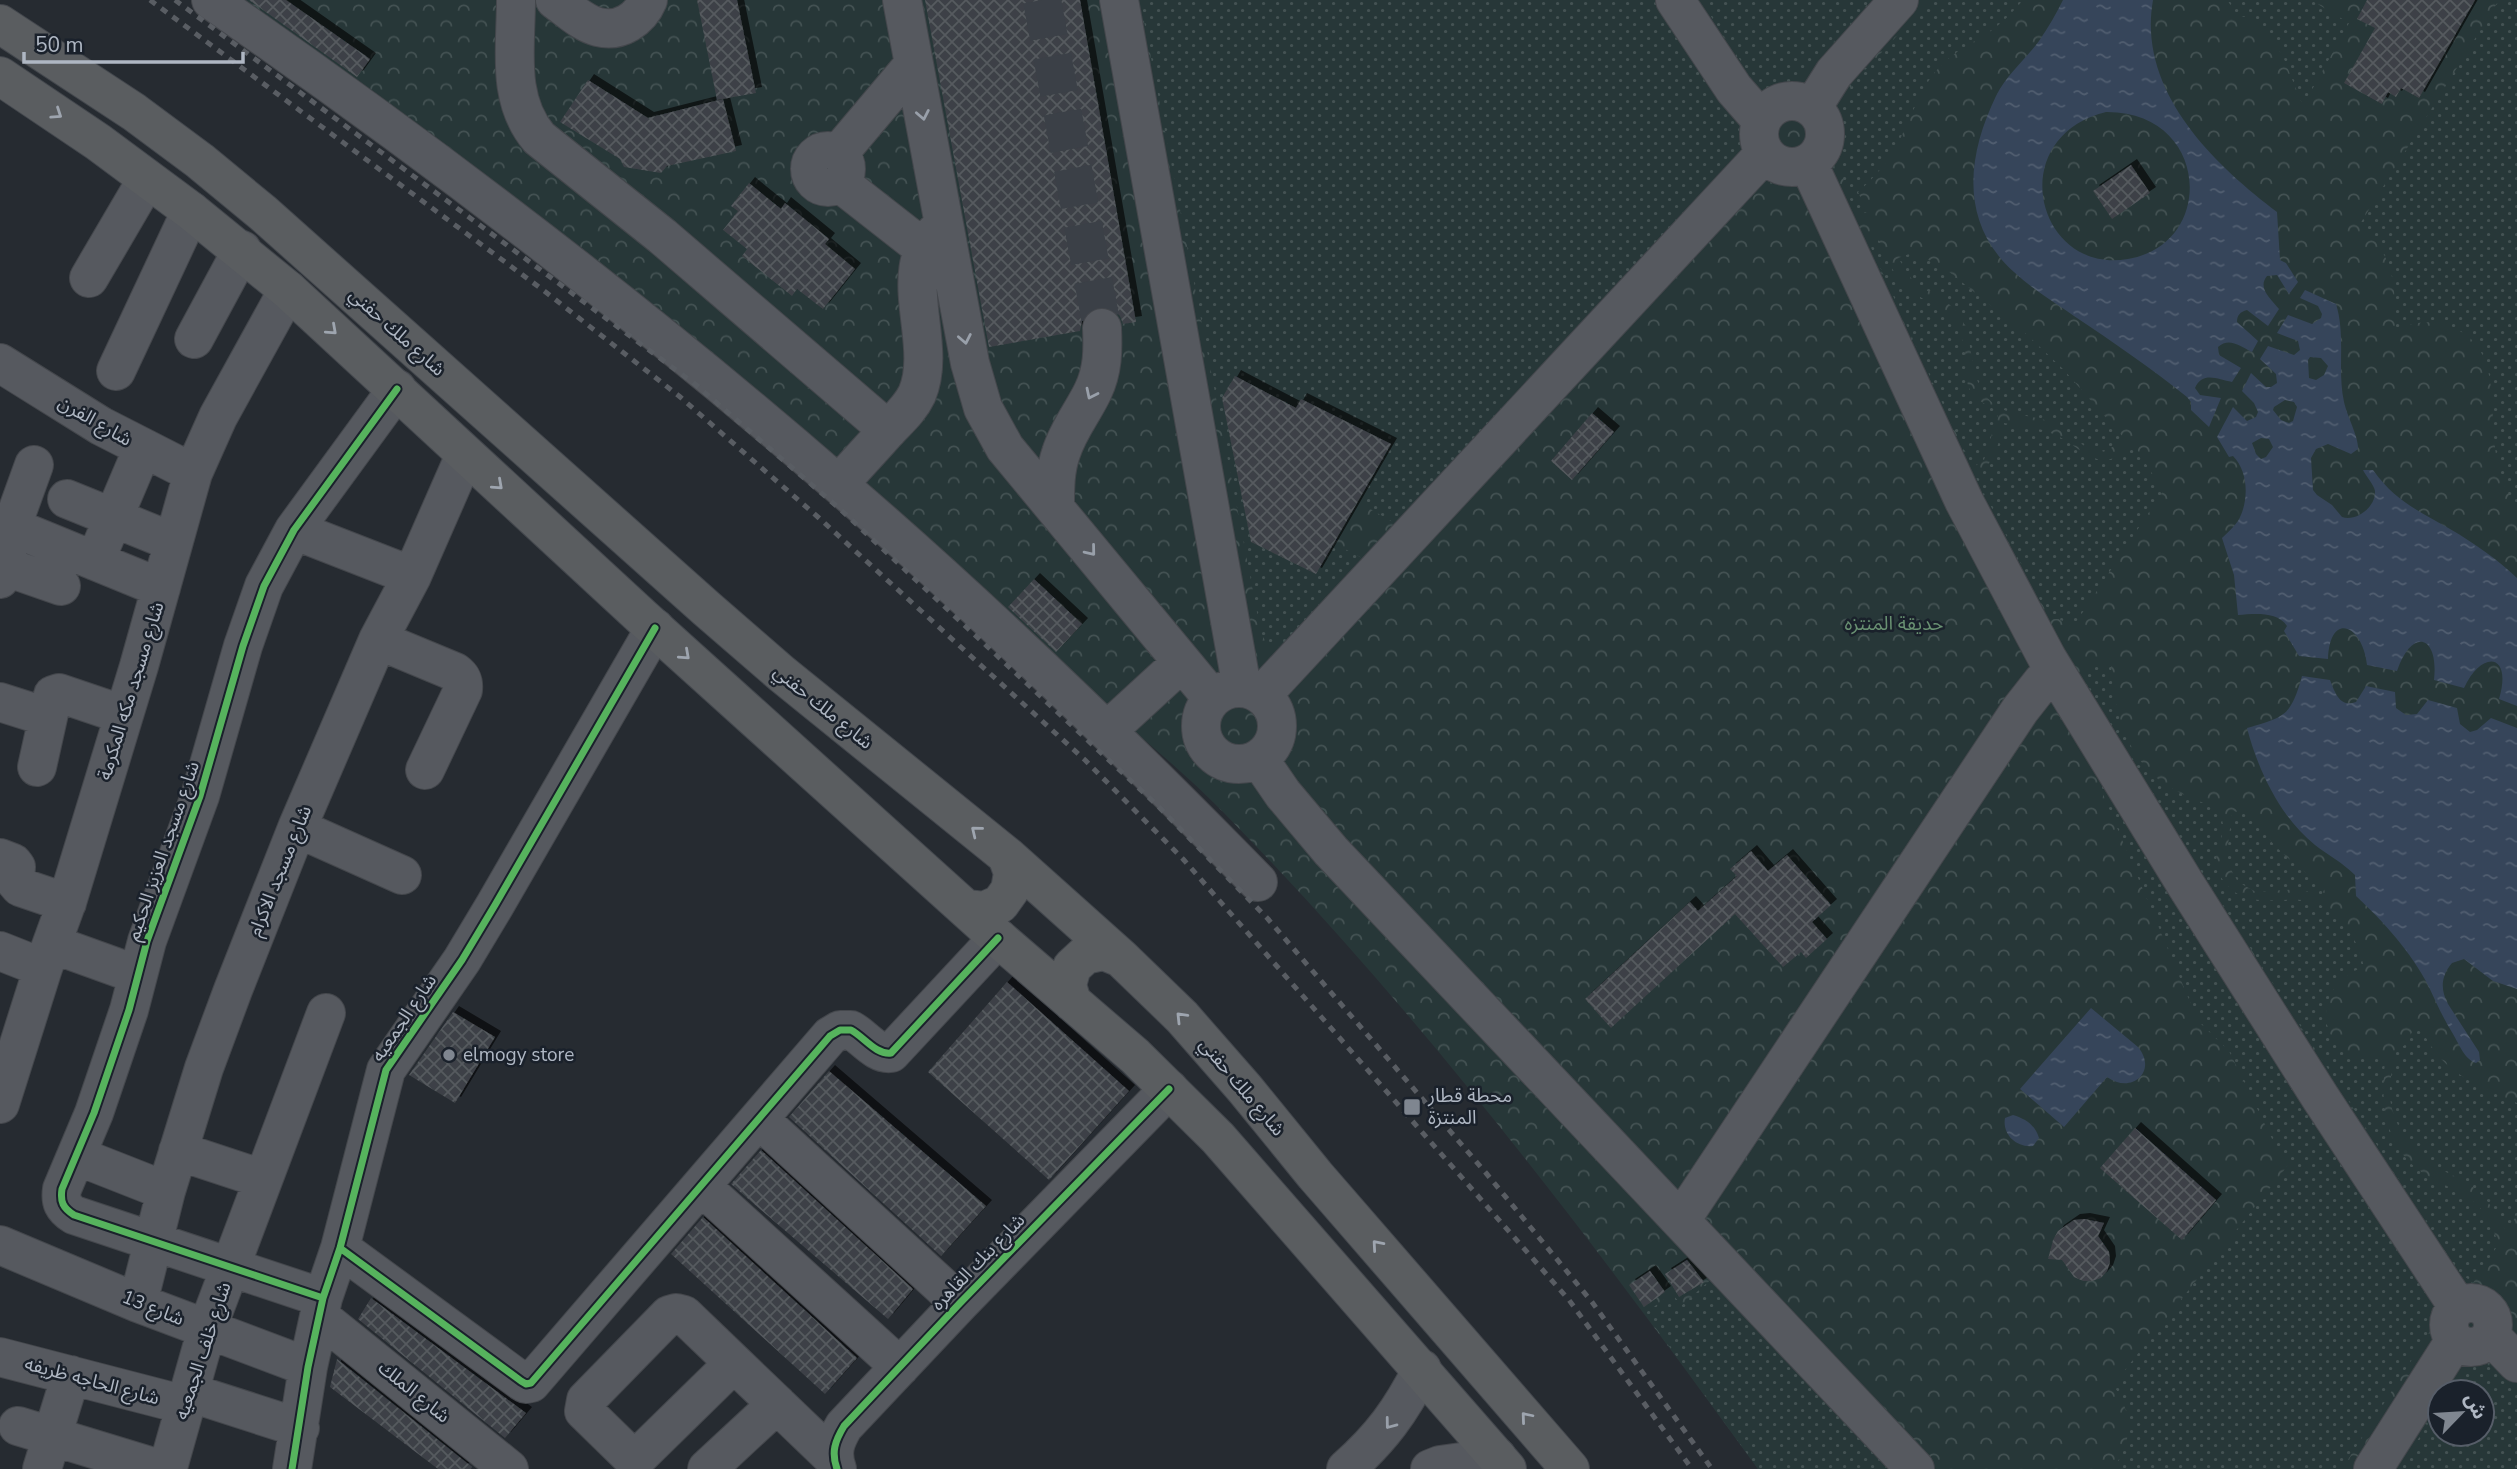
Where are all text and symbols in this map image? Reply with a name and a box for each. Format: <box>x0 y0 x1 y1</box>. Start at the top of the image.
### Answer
scale bar <box>24 21 243 65</box>
text: 50 m <box>35 31 84 59</box>
one-way arrow <box>49 106 62 118</box>
one-way arrow <box>915 109 930 121</box>
street label: شارع ملك حفني <box>342 282 451 383</box>
one-way arrow <box>324 322 337 334</box>
one-way arrow <box>957 333 972 345</box>
one-way arrow <box>1085 387 1099 399</box>
street label: شارع الفرن <box>53 389 137 453</box>
one-way arrow <box>490 477 503 489</box>
one-way arrow <box>1083 544 1096 556</box>
street label: شارع مسجد مكه المكرمة <box>92 599 170 783</box>
park label: حديقة المنتزه <box>1844 611 1944 637</box>
one-way arrow <box>676 646 689 659</box>
street label: شارع ملك حفني <box>767 659 878 756</box>
street label: شارع مسجد العزيز الحكيم <box>120 758 207 945</box>
street label: شارع مسجد الاكرام <box>242 802 319 941</box>
one-way arrow <box>971 827 984 839</box>
street label: شارع الجمعيه <box>365 969 443 1067</box>
one-way arrow <box>1176 1012 1189 1025</box>
street label: شارع ملك حفني <box>1192 1032 1291 1143</box>
place label: elmogy store <box>463 1042 574 1068</box>
marker: elmogy store <box>441 1047 457 1063</box>
place label: محطة قطار المنتزة <box>1427 1083 1512 1131</box>
marker: محطة قطار المنتزة <box>1402 1097 1422 1117</box>
street label: شارع بنك القاهره <box>925 1208 1031 1316</box>
one-way arrow <box>1372 1240 1385 1253</box>
street label: شارع خلف الجمعيه <box>168 1279 238 1423</box>
street label: شارع 13 <box>118 1284 188 1332</box>
street label: شارع الحاجه ظريفه <box>22 1351 162 1411</box>
street label: شارع الملك <box>373 1355 455 1429</box>
north arrow <box>2426 1378 2496 1448</box>
text: ش <box>2458 1389 2493 1424</box>
one-way arrow <box>1522 1412 1534 1425</box>
one-way arrow <box>1386 1416 1398 1428</box>

